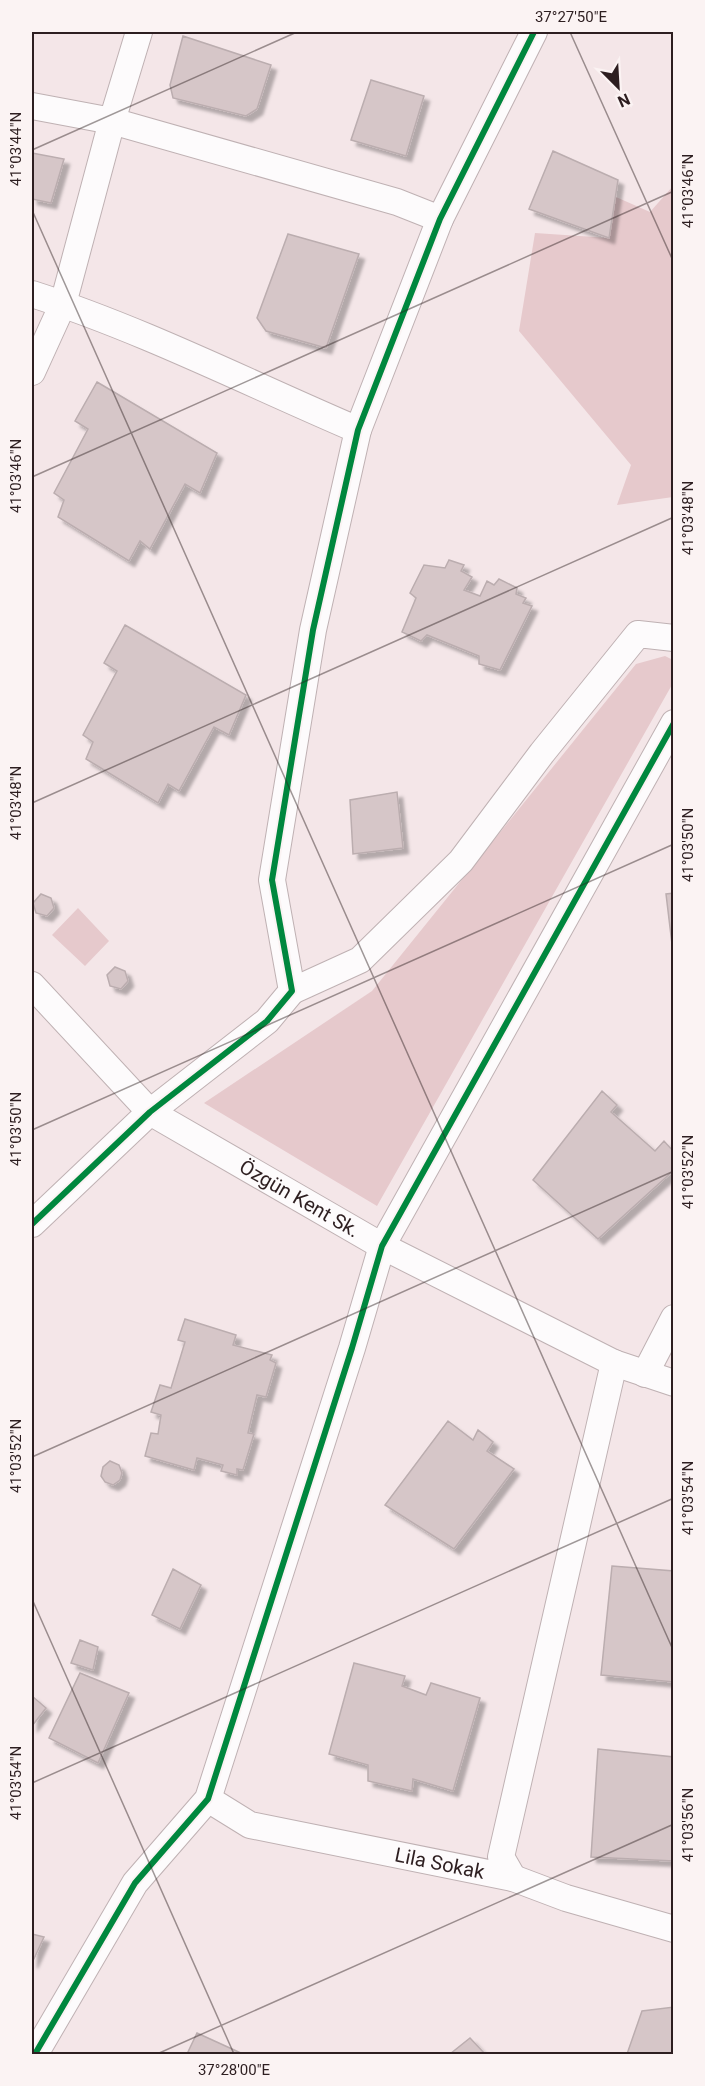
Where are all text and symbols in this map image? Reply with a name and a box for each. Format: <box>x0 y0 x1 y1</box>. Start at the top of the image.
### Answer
text: 37°27'50"E <box>535 8 608 26</box>
north arrow <box>588 57 648 117</box>
text: N <box>615 89 633 111</box>
text: 41°03'44"N <box>7 112 25 186</box>
text: 41°03'46"N <box>679 154 697 228</box>
text: 41°03'46"N <box>7 439 25 513</box>
text: 41°03'48"N <box>679 481 697 555</box>
text: 41°03'48"N <box>7 766 25 840</box>
text: 41°03'50"N <box>679 808 697 882</box>
text: 41°03'50"N <box>7 1092 25 1166</box>
text: 41°03'52"N <box>679 1135 697 1209</box>
street label: Özgün Kent Sk. <box>235 1154 364 1242</box>
text: 41°03'52"N <box>7 1419 25 1493</box>
text: 41°03'54"N <box>679 1461 697 1535</box>
text: 41°03'54"N <box>7 1746 25 1820</box>
text: 41°03'56"N <box>679 1788 697 1862</box>
street label: Lila Sokak <box>393 1843 488 1884</box>
text: 37°28'00"E <box>198 2061 271 2079</box>

